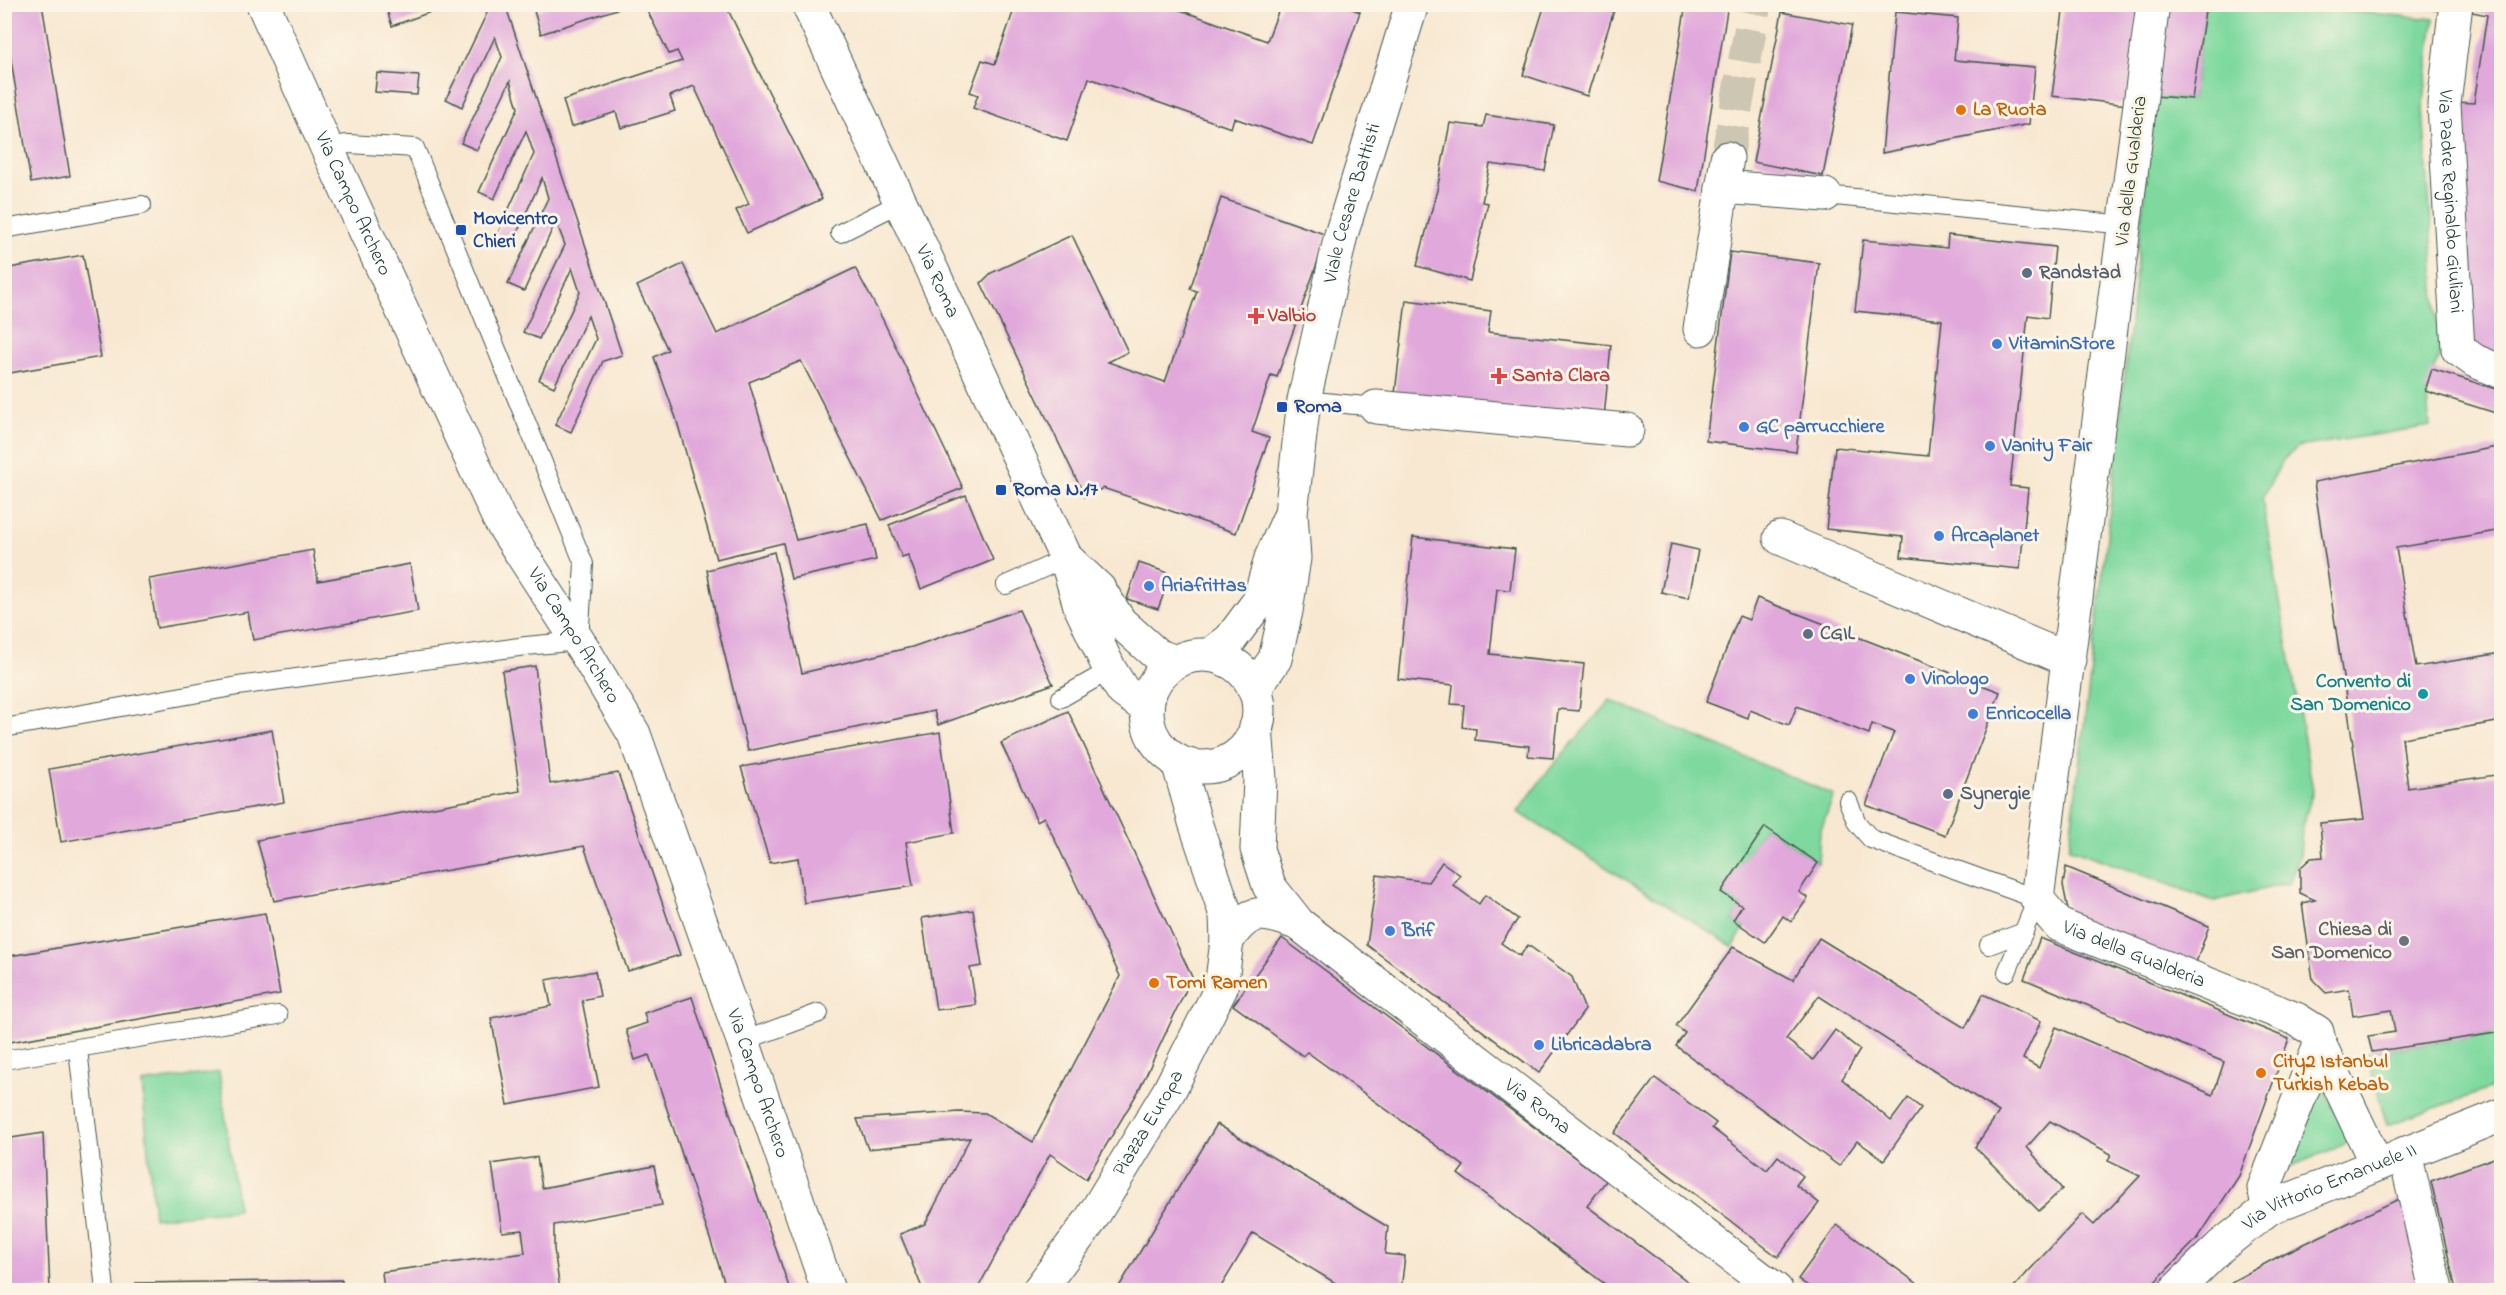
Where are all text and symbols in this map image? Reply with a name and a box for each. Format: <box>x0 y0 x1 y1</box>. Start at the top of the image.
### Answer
street label: Via Padre Reginaldo Giuliani <box>2429 86 2470 314</box>
street label: Via della Gualderia <box>2108 94 2156 249</box>
place label: La Ruota <box>1973 96 2047 125</box>
marker: La Ruota <box>1954 103 1968 117</box>
street label: Viale Cesare Battisti <box>1316 120 1389 287</box>
street label: Via Campo Archero <box>307 126 399 281</box>
place label: Movicentro Chieri <box>473 205 558 257</box>
marker: Movicentro Chieri <box>454 223 468 237</box>
street label: Via Roma <box>907 239 967 323</box>
place label: Randstad <box>2039 259 2122 288</box>
marker: Randstad <box>2020 266 2034 280</box>
place label: Valbio <box>1267 302 1316 331</box>
marker: Valbio <box>1249 309 1263 323</box>
place label: VitaminStore <box>2008 330 2116 359</box>
marker: VitaminStore <box>1990 337 2004 351</box>
place label: Santa Clara <box>1512 362 1610 391</box>
marker: Santa Clara <box>1490 367 1508 385</box>
place label: Roma <box>1294 393 1342 422</box>
marker: Roma <box>1275 400 1289 414</box>
place label: GC parrucchiere <box>1756 413 1885 442</box>
marker: GC parrucchiere <box>1737 420 1751 434</box>
place label: Vanity Fair <box>2001 432 2093 462</box>
marker: Vanity Fair <box>1983 439 1997 453</box>
place label: Roma N.17 <box>1013 476 1099 505</box>
marker: Roma N.17 <box>994 483 1008 497</box>
place label: Arcaplanet <box>1951 522 2039 551</box>
marker: Arcaplanet <box>1932 529 1946 543</box>
street label: Via Campo Archero <box>519 561 627 709</box>
place label: Ariafrittas <box>1161 572 1247 601</box>
marker: Ariafrittas <box>1142 579 1156 593</box>
place label: CGIL <box>1820 620 1856 649</box>
marker: CGIL <box>1801 627 1815 641</box>
place label: Vinologo <box>1921 665 1989 695</box>
place label: Convento di San Domenico <box>2290 668 2411 720</box>
marker: Vinologo <box>1903 672 1917 686</box>
marker: Convento di San Domenico <box>2416 687 2430 701</box>
place label: Enricocella <box>1985 700 2072 729</box>
marker: Enricocella <box>1966 707 1980 721</box>
place label: Synergie <box>1960 780 2032 810</box>
marker: Synergie <box>1941 787 1955 801</box>
street label: Via della Gualderia <box>2057 913 2210 996</box>
place label: Chiesa di San Domenico <box>2271 916 2392 968</box>
place label: Brif <box>1401 917 1435 946</box>
marker: Brif <box>1383 924 1397 938</box>
marker: Chiesa di San Domenico <box>2397 934 2411 948</box>
place label: Tomi Ramen <box>1166 969 1268 998</box>
marker: Tomi Ramen <box>1147 976 1161 990</box>
street label: Via Campo Archero <box>718 1004 796 1162</box>
place label: Libricadabra <box>1551 1031 1652 1060</box>
marker: Libricadabra <box>1532 1038 1546 1052</box>
place label: City2 Istanbul Turkish Kebab <box>2273 1048 2389 1100</box>
street label: Piazza Europa <box>1106 1065 1192 1182</box>
marker: City2 Istanbul Turkish Kebab <box>2254 1066 2268 1080</box>
street label: Via Roma <box>1497 1071 1577 1142</box>
street label: Via Vittorio Emanuele II <box>2235 1136 2421 1239</box>

